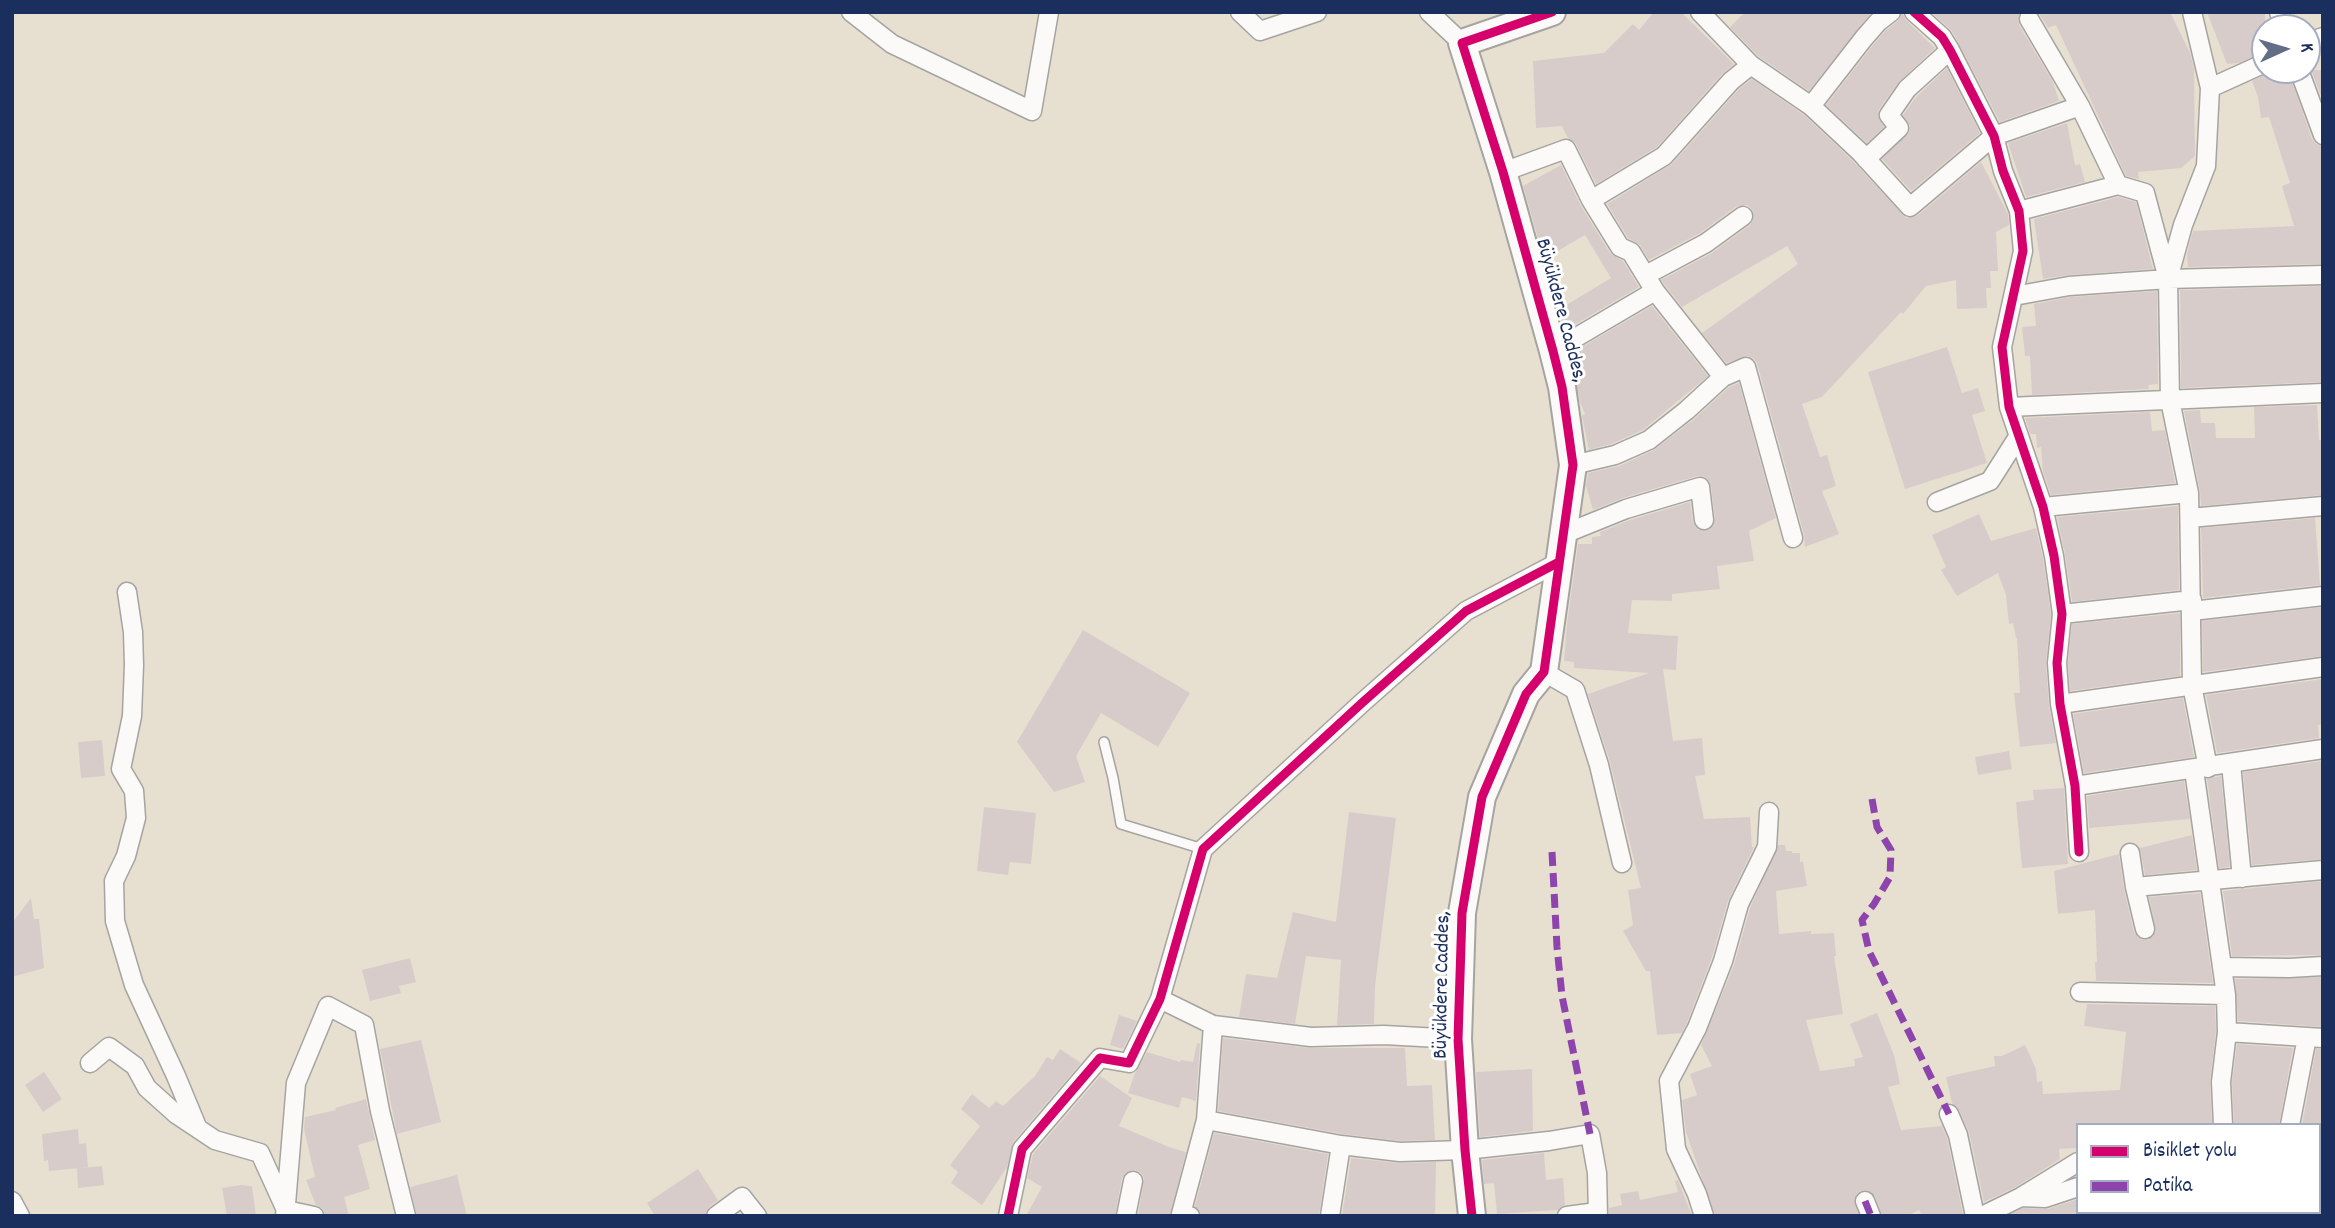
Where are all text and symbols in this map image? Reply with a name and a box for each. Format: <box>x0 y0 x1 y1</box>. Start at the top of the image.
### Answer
north arrow <box>2251 14 2321 84</box>
text: K <box>2292 42 2319 53</box>
street label: Büyükdere Caddes, <box>1528 236 1590 386</box>
street label: Büyükdere Caddes, <box>1430 911 1458 1059</box>
legend <box>2076 1123 2321 1214</box>
text: Bisiklet yolu <box>2143 1137 2237 1167</box>
text: Patika <box>2143 1172 2192 1202</box>

